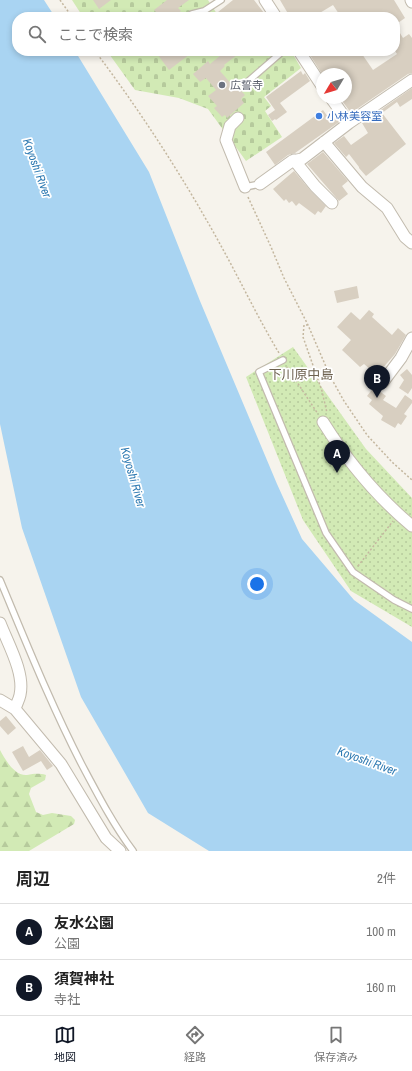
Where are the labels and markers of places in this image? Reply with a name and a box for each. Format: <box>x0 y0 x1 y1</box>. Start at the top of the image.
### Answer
place label: 広誓寺 <box>230 78 263 92</box>
marker: 広誓寺 <box>217 80 227 90</box>
place label: 小林美容室 <box>327 109 382 123</box>
marker: 小林美容室 <box>314 111 324 121</box>
pin: B <box>364 365 390 398</box>
pin: A <box>324 440 350 473</box>

